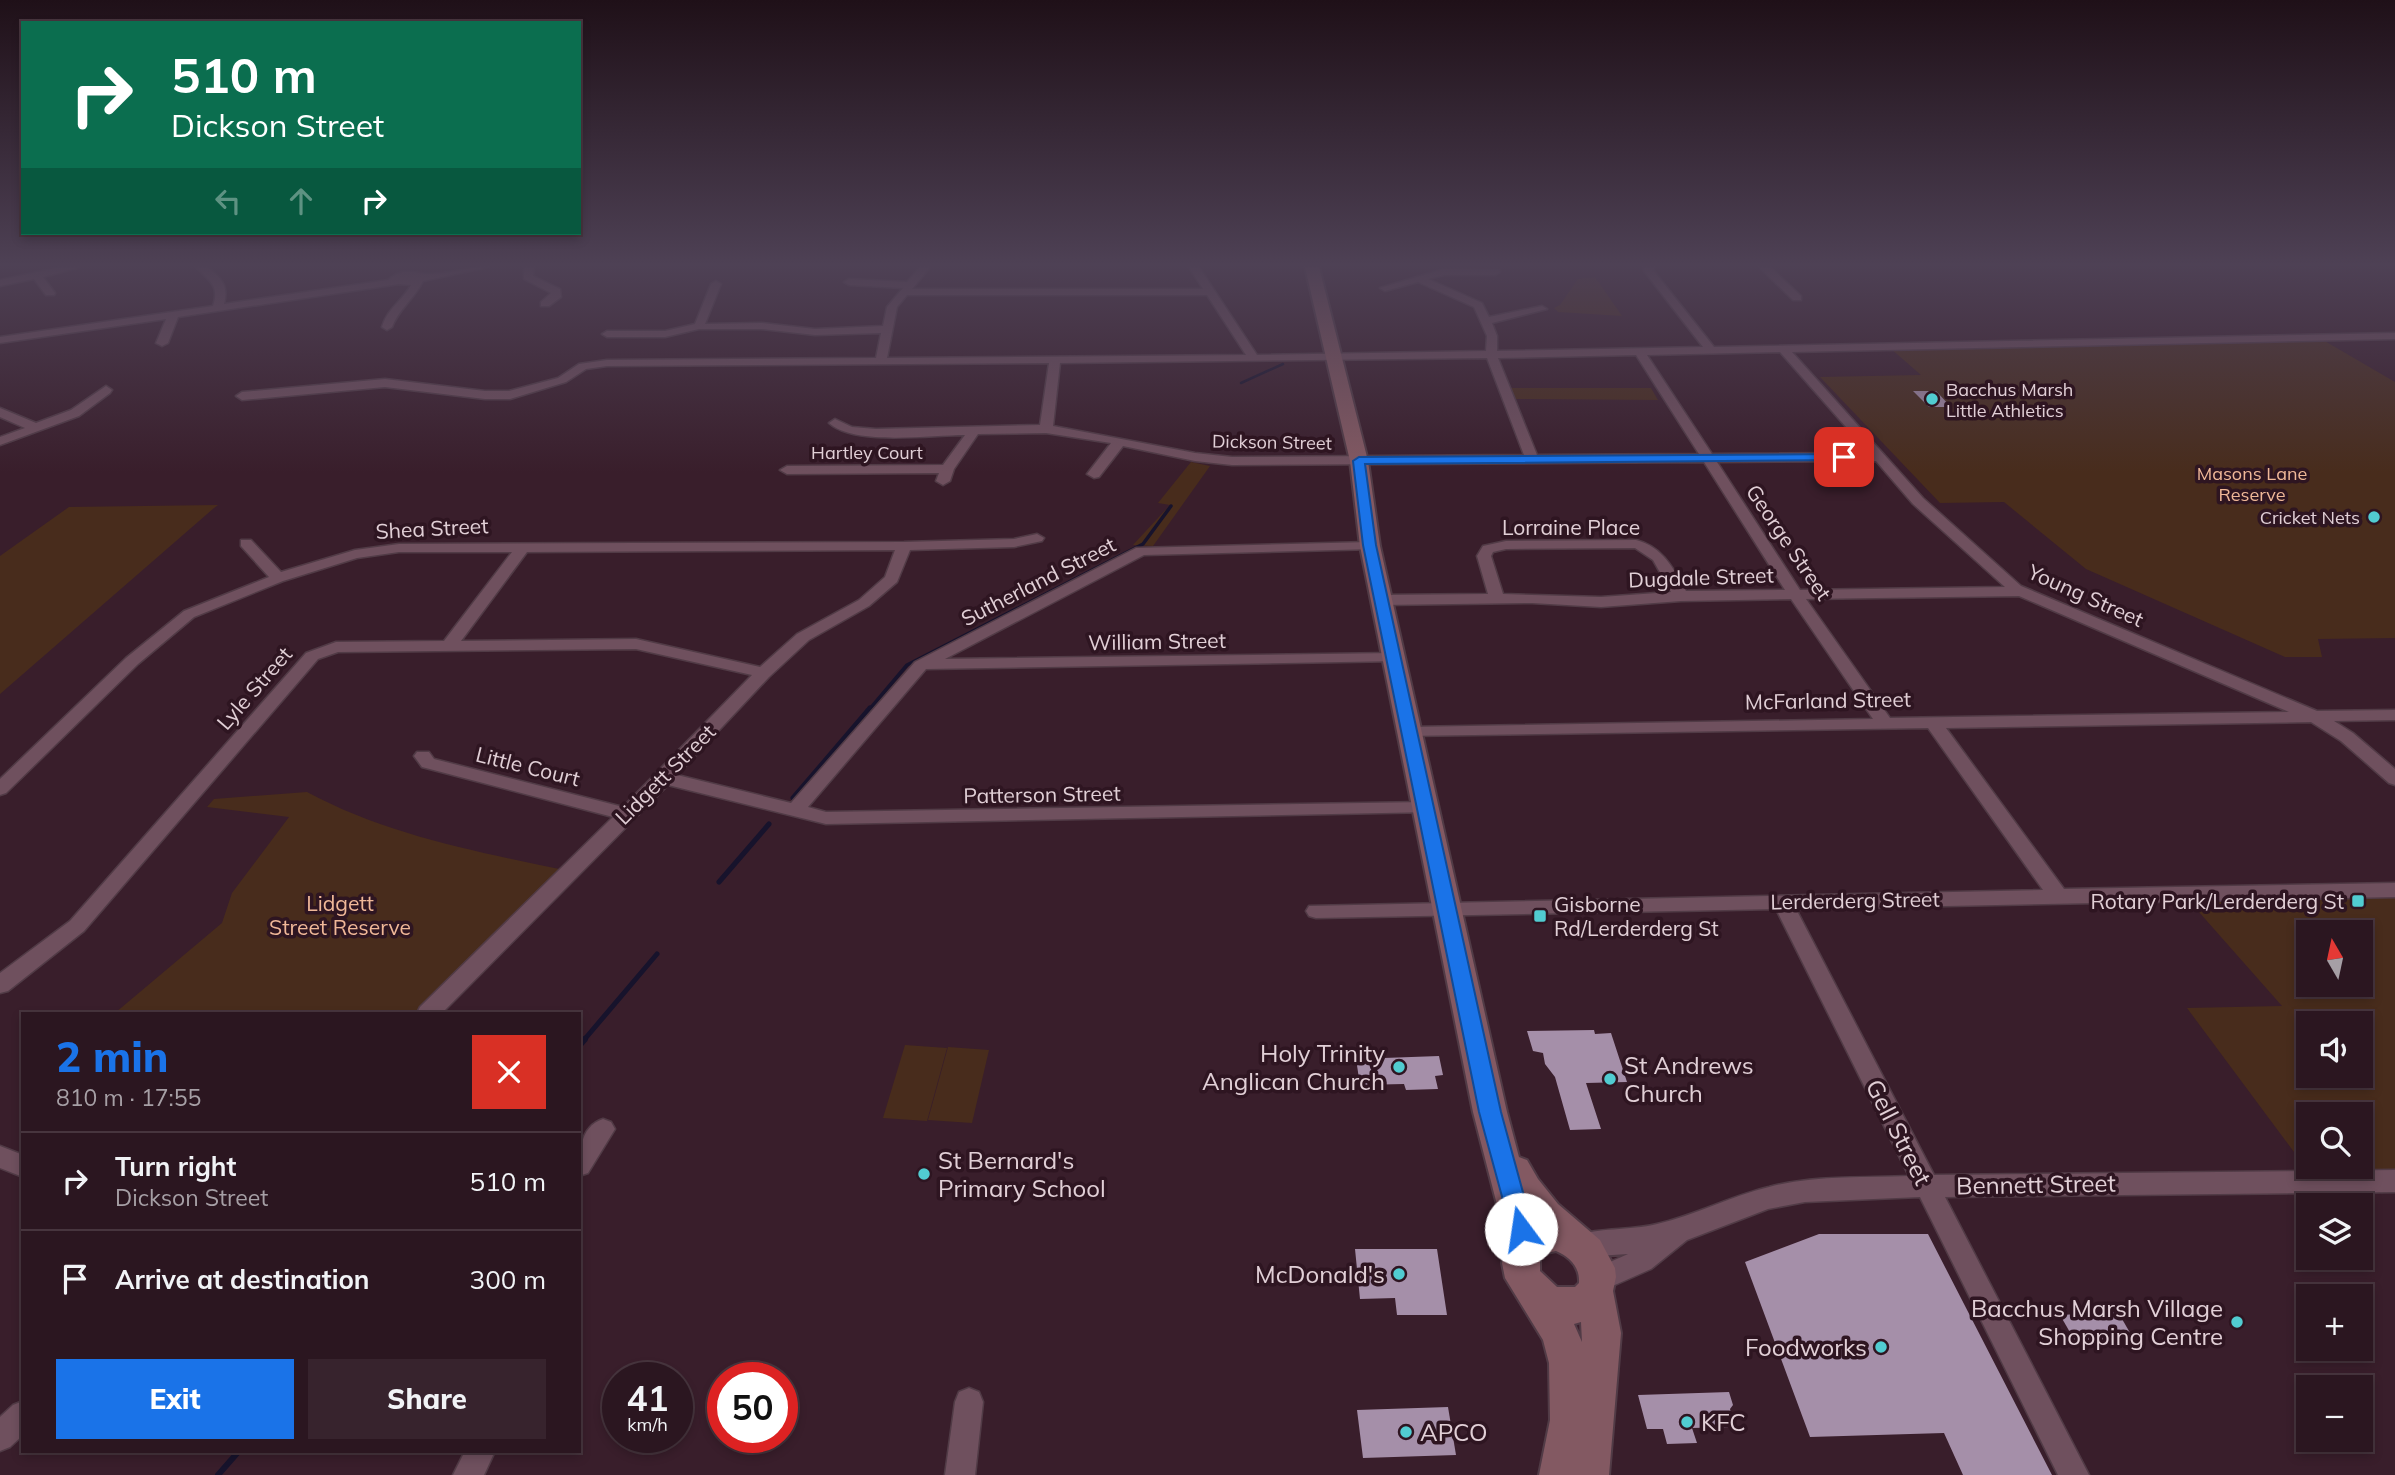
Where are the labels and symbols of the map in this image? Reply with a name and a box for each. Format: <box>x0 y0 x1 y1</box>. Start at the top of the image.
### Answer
place label: Bacchus Marsh Little Athletics <box>1946 378 2073 422</box>
marker: Bacchus Marsh Little Athletics <box>1924 391 1940 407</box>
pin <box>1814 427 1874 487</box>
street label: Dickson Street <box>1212 429 1332 455</box>
street label: Hartley Court <box>811 441 923 464</box>
park label: Masons Lane Reserve <box>2197 462 2307 506</box>
street label: George Street <box>1741 479 1837 605</box>
place label: Cricket Nets <box>2260 506 2360 529</box>
marker: Cricket Nets <box>2366 509 2382 525</box>
street label: Shea Street <box>375 512 489 544</box>
street label: Lorraine Place <box>1502 514 1640 540</box>
street label: Sutherland Street <box>956 531 1120 631</box>
street label: Young Street <box>2023 558 2148 632</box>
street label: Dugdale Street <box>1628 561 1774 593</box>
street label: William Street <box>1088 627 1226 655</box>
street label: Lyle Street <box>211 641 297 735</box>
street label: McFarland Street <box>1745 686 1911 714</box>
street label: Lidgett Street <box>609 718 721 830</box>
street label: Little Court <box>473 741 583 791</box>
street label: Patterson Street <box>963 780 1121 808</box>
street label: Lerderderg Street <box>1770 886 1940 914</box>
place label: Rotary Park/Lerderderg St <box>2091 888 2344 914</box>
park label: Lidgett Street Reserve <box>269 890 411 940</box>
place label: Gisborne Rd/Lerderderg St <box>1554 891 1719 941</box>
marker: Rotary Park/Lerderderg St <box>2350 893 2366 909</box>
marker: Gisborne Rd/Lerderderg St <box>1532 908 1548 924</box>
north arrow <box>2296 920 2373 998</box>
place label: Holy Trinity Anglican Church <box>1202 1038 1385 1096</box>
place label: St Andrews Church <box>1624 1050 1754 1108</box>
marker: Holy Trinity Anglican Church <box>1391 1059 1407 1075</box>
marker: St Andrews Church <box>1602 1071 1618 1087</box>
street label: Gell Street <box>1860 1074 1938 1190</box>
place label: St Bernard's Primary School <box>938 1145 1106 1203</box>
marker: St Bernard's Primary School <box>916 1166 932 1182</box>
street label: Bennett Street <box>1956 1168 2116 1200</box>
position arrow <box>1484 1192 1558 1266</box>
place label: McDonald's <box>1255 1259 1385 1289</box>
marker: McDonald's <box>1391 1266 1407 1282</box>
place label: Bacchus Marsh Village Shopping Centre <box>1971 1293 2223 1351</box>
marker: Bacchus Marsh Village Shopping Centre <box>2229 1314 2245 1330</box>
place label: Foodworks <box>1745 1332 1867 1362</box>
marker: Foodworks <box>1873 1339 1889 1355</box>
speed limit sign: 50 <box>707 1362 798 1453</box>
place label: KFC <box>1701 1407 1746 1437</box>
marker: KFC <box>1679 1414 1695 1430</box>
place label: APCO <box>1420 1417 1488 1447</box>
marker: APCO <box>1398 1424 1414 1440</box>

